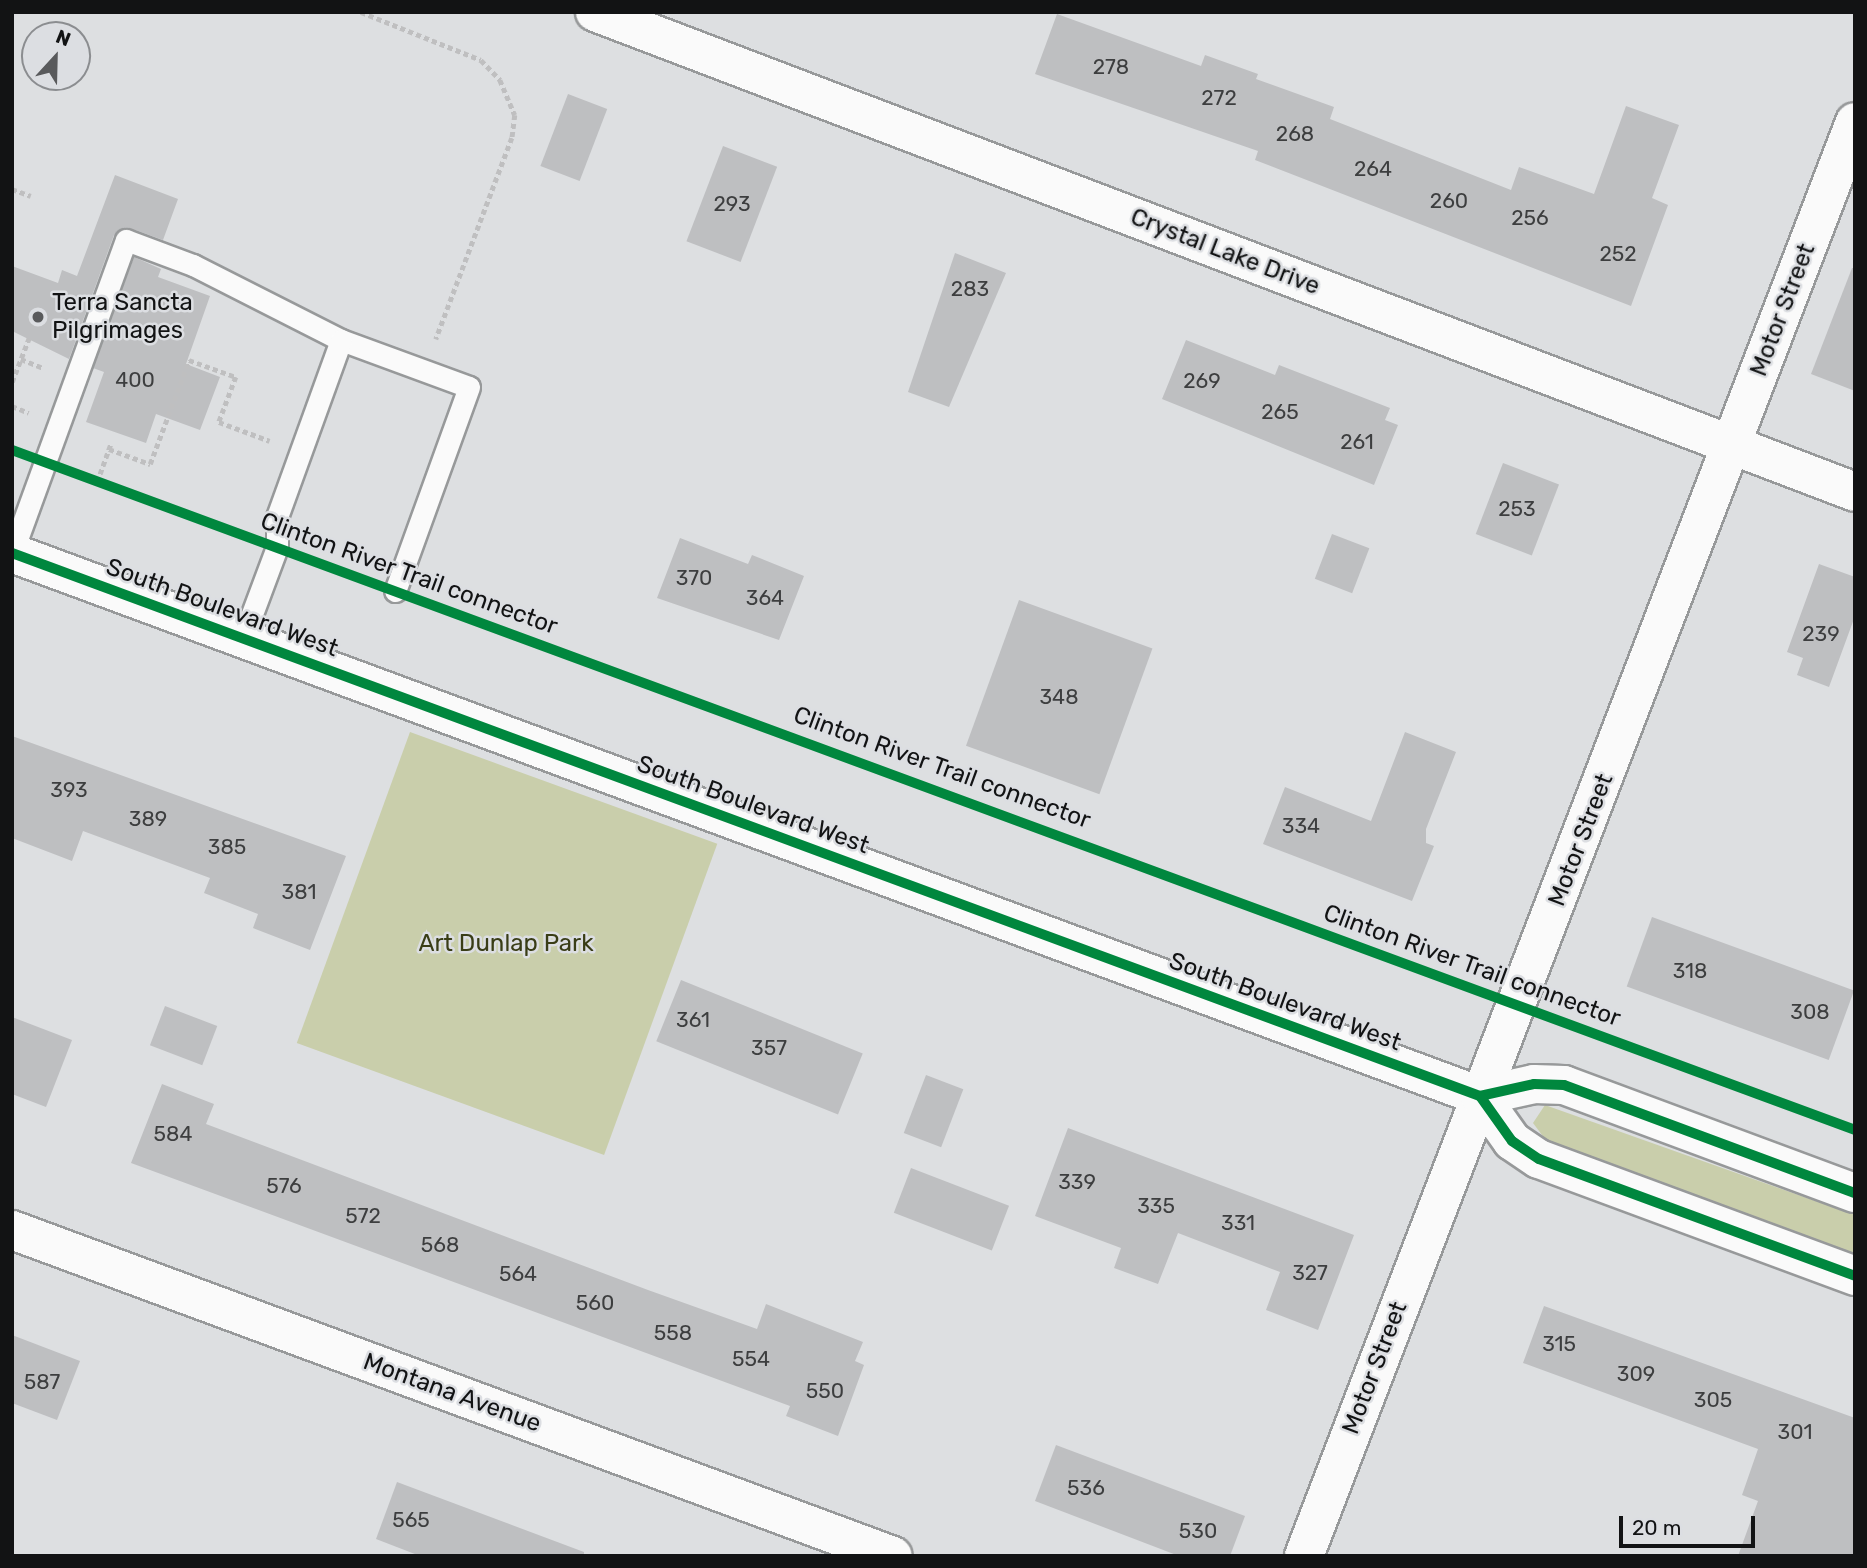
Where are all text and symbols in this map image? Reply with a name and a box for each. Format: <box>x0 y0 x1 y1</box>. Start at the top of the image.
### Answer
north arrow <box>21 21 91 91</box>
text: N <box>53 25 74 51</box>
house number: 278 <box>1093 54 1129 80</box>
house number: 272 <box>1201 85 1237 111</box>
house number: 268 <box>1276 121 1314 147</box>
house number: 264 <box>1354 156 1392 182</box>
house number: 260 <box>1430 188 1468 214</box>
house number: 293 <box>713 191 751 217</box>
street label: Crystal Lake Drive <box>1126 203 1324 301</box>
house number: 256 <box>1511 205 1549 231</box>
street label: Motor Street <box>1744 239 1822 381</box>
house number: 252 <box>1599 241 1637 267</box>
house number: 283 <box>951 276 989 302</box>
place label: Terra Sancta Pilgrimages <box>52 289 193 345</box>
marker: Terra Sancta Pilgrimages <box>30 309 46 325</box>
house number: 400 <box>115 367 155 393</box>
house number: 269 <box>1183 368 1221 394</box>
house number: 265 <box>1261 399 1299 425</box>
house number: 261 <box>1340 429 1374 455</box>
house number: 253 <box>1498 496 1536 522</box>
street label: Clinton River Trail connector <box>256 507 562 641</box>
street label: South Boulevard West <box>102 553 342 663</box>
house number: 370 <box>676 565 712 591</box>
house number: 364 <box>746 585 784 611</box>
house number: 239 <box>1802 621 1840 647</box>
house number: 348 <box>1039 684 1079 710</box>
street label: Clinton River Trail connector <box>789 701 1095 835</box>
street label: South Boulevard West <box>633 750 873 860</box>
street label: Motor Street <box>1542 769 1620 911</box>
house number: 393 <box>50 777 88 803</box>
house number: 389 <box>129 806 167 832</box>
house number: 334 <box>1282 813 1320 839</box>
house number: 385 <box>208 834 246 860</box>
house number: 381 <box>282 879 316 905</box>
street label: Clinton River Trail connector <box>1319 899 1625 1033</box>
park label: Art Dunlap Park <box>418 930 594 958</box>
street label: South Boulevard West <box>1165 947 1405 1057</box>
house number: 318 <box>1673 958 1707 984</box>
house number: 308 <box>1790 999 1830 1025</box>
house number: 361 <box>676 1007 710 1033</box>
house number: 357 <box>751 1035 787 1061</box>
house number: 584 <box>154 1121 192 1147</box>
house number: 339 <box>1058 1169 1096 1195</box>
house number: 576 <box>266 1173 302 1199</box>
house number: 335 <box>1137 1193 1175 1219</box>
house number: 572 <box>345 1203 381 1229</box>
house number: 331 <box>1221 1210 1255 1236</box>
house number: 568 <box>421 1232 459 1258</box>
house number: 327 <box>1292 1260 1328 1286</box>
house number: 564 <box>499 1261 537 1287</box>
house number: 560 <box>576 1290 614 1316</box>
street label: Motor Street <box>1336 1297 1414 1439</box>
house number: 558 <box>654 1320 692 1346</box>
house number: 315 <box>1542 1331 1576 1357</box>
house number: 554 <box>732 1346 770 1372</box>
street label: Montana Avenue <box>359 1347 545 1439</box>
house number: 309 <box>1617 1361 1655 1387</box>
house number: 587 <box>24 1369 60 1395</box>
house number: 550 <box>806 1378 844 1404</box>
house number: 305 <box>1694 1387 1732 1413</box>
house number: 301 <box>1778 1419 1812 1445</box>
house number: 536 <box>1067 1475 1105 1501</box>
scale bar <box>1622 1502 1758 1546</box>
house number: 565 <box>392 1507 430 1533</box>
text: 20 m <box>1632 1515 1681 1540</box>
house number: 530 <box>1179 1518 1217 1544</box>

